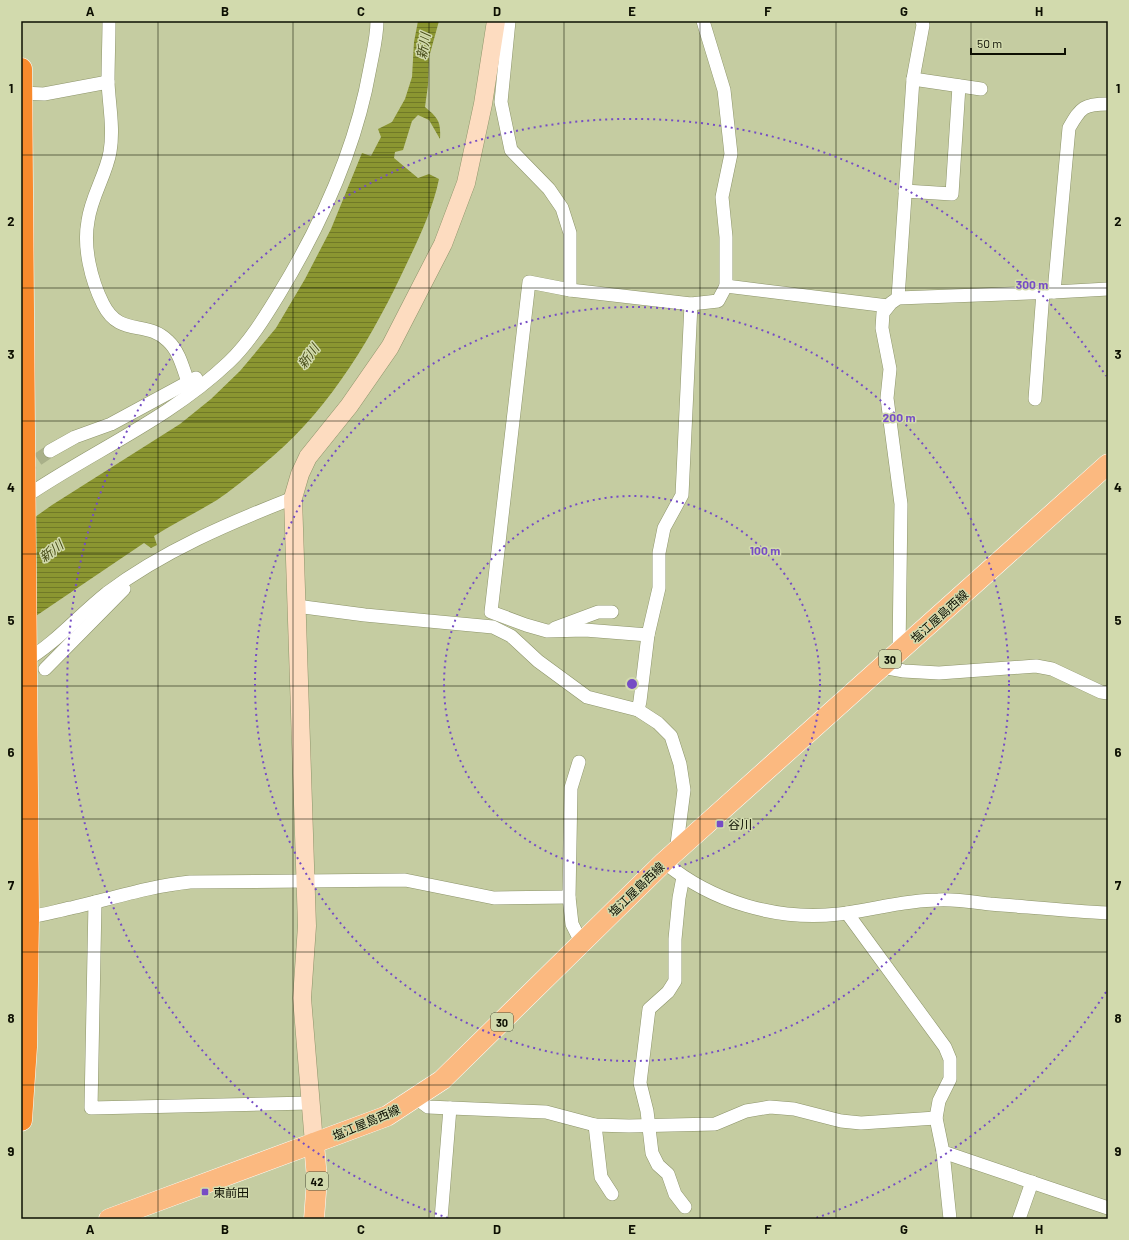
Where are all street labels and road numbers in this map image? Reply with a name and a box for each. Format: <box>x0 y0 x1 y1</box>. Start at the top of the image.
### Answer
street label: 塩江屋島西線 <box>908 587 970 645</box>
road number: 30 <box>879 650 901 668</box>
street label: 塩江屋島西線 <box>605 859 667 919</box>
road number: 30 <box>491 1013 513 1031</box>
street label: 塩江屋島西線 <box>330 1101 402 1143</box>
road number: 42 <box>306 1172 328 1190</box>

